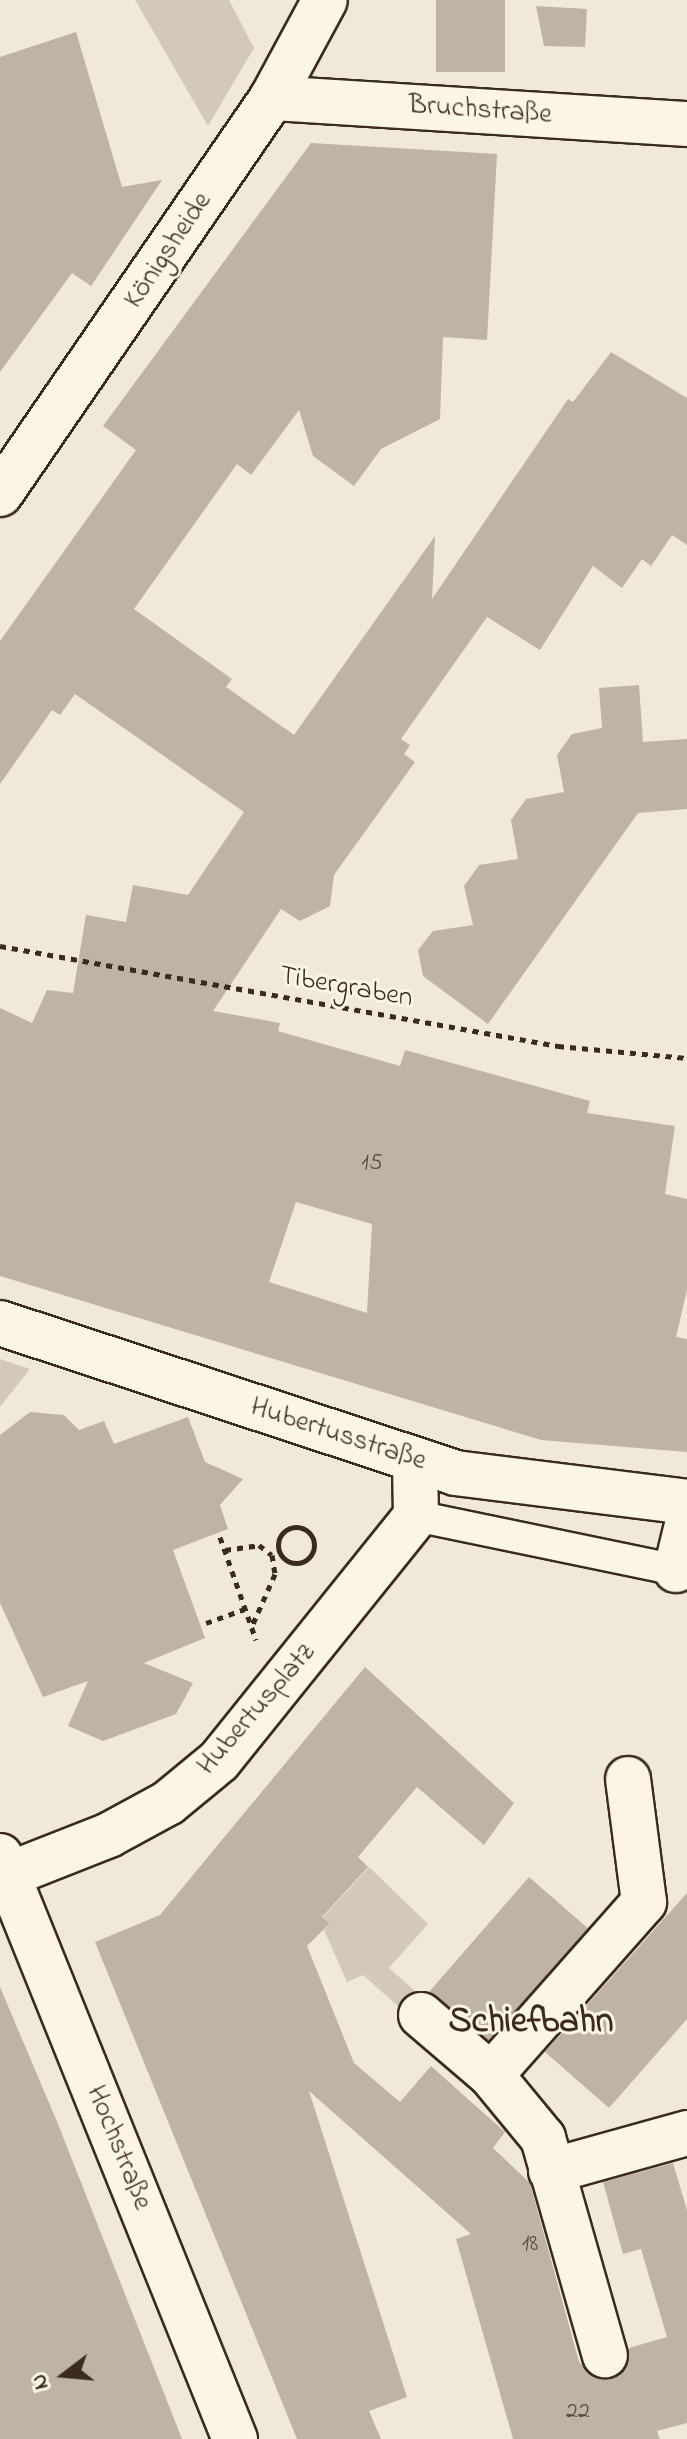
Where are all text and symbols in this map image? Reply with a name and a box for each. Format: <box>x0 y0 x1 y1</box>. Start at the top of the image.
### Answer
street label: Bruchstraße <box>407 89 553 133</box>
street label: Königsheide <box>118 186 220 316</box>
street label: Tibergraben <box>277 960 415 1016</box>
house number: 15 <box>361 1150 383 1178</box>
street label: Hubertusstraße <box>246 1391 430 1479</box>
street label: Hubertusplatz <box>191 1637 323 1783</box>
district label: Schiefbahn <box>448 2001 614 2045</box>
street label: Hochstraße <box>78 2081 158 2215</box>
house number: 18 <box>522 2231 538 2259</box>
north arrow <box>24 2335 104 2415</box>
text: N <box>24 2370 58 2393</box>
house number: 22 <box>566 2398 590 2426</box>

